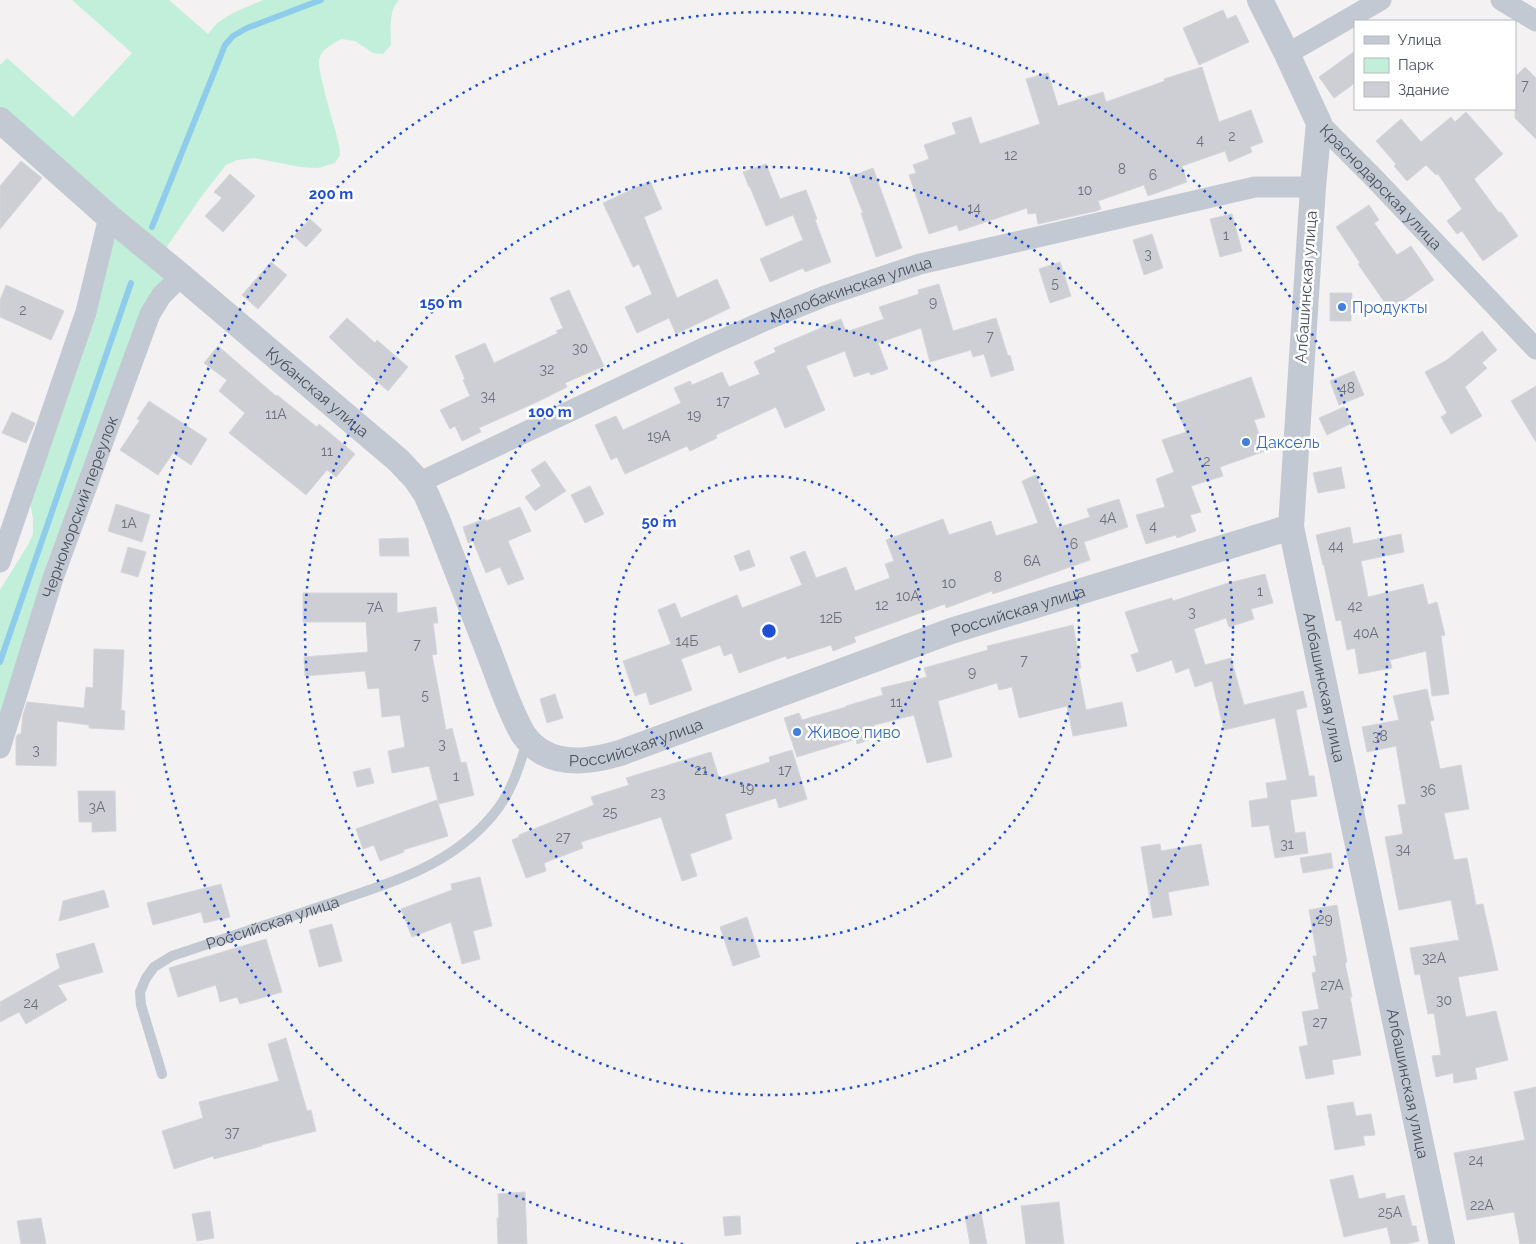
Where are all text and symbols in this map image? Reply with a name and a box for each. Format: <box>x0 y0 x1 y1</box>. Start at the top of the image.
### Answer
legend <box>1354 20 1516 110</box>
text: Улица <box>1398 31 1442 49</box>
text: Парк <box>1398 56 1434 74</box>
house number: 7 <box>1521 77 1529 93</box>
text: Здание <box>1398 81 1450 99</box>
street label: Краснодарская улица <box>1316 120 1446 253</box>
house number: 2 <box>1228 128 1236 144</box>
house number: 4 <box>1196 132 1204 148</box>
house number: 12 <box>1004 147 1018 163</box>
house number: 8 <box>1118 161 1126 177</box>
house number: 6 <box>1149 167 1157 183</box>
house number: 10 <box>1078 182 1092 198</box>
text: 200 m <box>309 185 353 203</box>
house number: 14 <box>967 200 981 216</box>
street label: Албашинская улица <box>1291 210 1321 364</box>
house number: 1 <box>1223 227 1229 243</box>
house number: 3 <box>1144 246 1152 262</box>
street label: Малобакинская улица <box>768 252 934 327</box>
house number: 5 <box>1051 275 1059 291</box>
text: 150 m <box>420 294 462 312</box>
house number: 9 <box>929 294 937 310</box>
place label: Продукты <box>1352 298 1428 317</box>
marker: Продукты <box>1336 301 1348 313</box>
house number: 2 <box>19 302 27 318</box>
house number: 7 <box>986 328 994 344</box>
house number: 30 <box>572 340 588 356</box>
street label: Кубанская улица <box>262 343 373 441</box>
house number: 32 <box>540 361 554 377</box>
house number: 48 <box>1339 380 1355 396</box>
house number: 34 <box>480 388 496 404</box>
house number: 17 <box>716 393 730 409</box>
text: 100 m <box>528 403 572 421</box>
house number: 11А <box>265 406 287 422</box>
house number: 19 <box>687 407 701 423</box>
street label: Черноморский переулок <box>38 413 121 600</box>
house number: 19А <box>647 428 671 444</box>
place label: Даксель <box>1256 433 1320 452</box>
marker: Даксель <box>1240 436 1252 448</box>
house number: 11 <box>321 443 333 459</box>
house number: 2 <box>1203 453 1211 469</box>
house number: 4А <box>1099 510 1117 526</box>
text: 50 m <box>641 513 677 531</box>
house number: 1А <box>121 515 137 531</box>
house number: 4 <box>1149 518 1157 534</box>
house number: 6 <box>1070 536 1078 552</box>
house number: 44 <box>1328 538 1344 554</box>
house number: 6А <box>1023 553 1041 569</box>
house number: 8 <box>994 569 1002 585</box>
house number: 10 <box>942 575 956 591</box>
street label: Российская улица <box>949 581 1087 640</box>
house number: 1 <box>1257 583 1263 599</box>
house number: 10А <box>896 588 920 604</box>
house number: 12 <box>875 597 889 613</box>
house number: 42 <box>1348 598 1362 614</box>
house number: 7А <box>367 599 384 615</box>
house number: 3 <box>1188 604 1196 620</box>
house number: 12Б <box>820 610 842 626</box>
street label: Албашинская улица <box>1300 610 1350 764</box>
centre of rings <box>760 622 778 640</box>
house number: 40А <box>1353 625 1379 641</box>
house number: 14Б <box>676 633 698 649</box>
house number: 7 <box>413 636 421 652</box>
house number: 7 <box>1020 652 1028 668</box>
house number: 9 <box>968 664 976 680</box>
house number: 5 <box>421 687 429 703</box>
house number: 11 <box>890 694 902 710</box>
street label: Российская улица <box>569 714 705 770</box>
place label: Живое пиво <box>807 723 901 742</box>
marker: Живое пиво <box>791 726 803 738</box>
house number: 38 <box>1372 728 1388 744</box>
house number: 3 <box>438 736 446 752</box>
house number: 3 <box>32 742 40 758</box>
house number: 21 <box>694 762 708 778</box>
house number: 17 <box>778 762 792 778</box>
house number: 1 <box>453 768 459 784</box>
house number: 19 <box>740 780 754 796</box>
house number: 36 <box>1420 782 1436 798</box>
house number: 23 <box>651 785 665 801</box>
house number: 3А <box>89 799 106 815</box>
house number: 25 <box>603 804 618 820</box>
house number: 27 <box>556 829 571 845</box>
house number: 31 <box>1280 836 1294 852</box>
house number: 34 <box>1395 841 1411 857</box>
street label: Российская улица <box>203 892 341 953</box>
house number: 29 <box>1317 911 1333 927</box>
house number: 32А <box>1422 950 1447 966</box>
house number: 27А <box>1320 977 1344 993</box>
house number: 30 <box>1436 992 1452 1008</box>
house number: 24 <box>24 995 39 1011</box>
street label: Албашинская улица <box>1383 1006 1433 1160</box>
house number: 27 <box>1313 1014 1328 1030</box>
house number: 37 <box>225 1124 240 1140</box>
house number: 24 <box>1469 1152 1484 1168</box>
house number: 22А <box>1470 1197 1495 1213</box>
house number: 25А <box>1378 1204 1403 1220</box>

